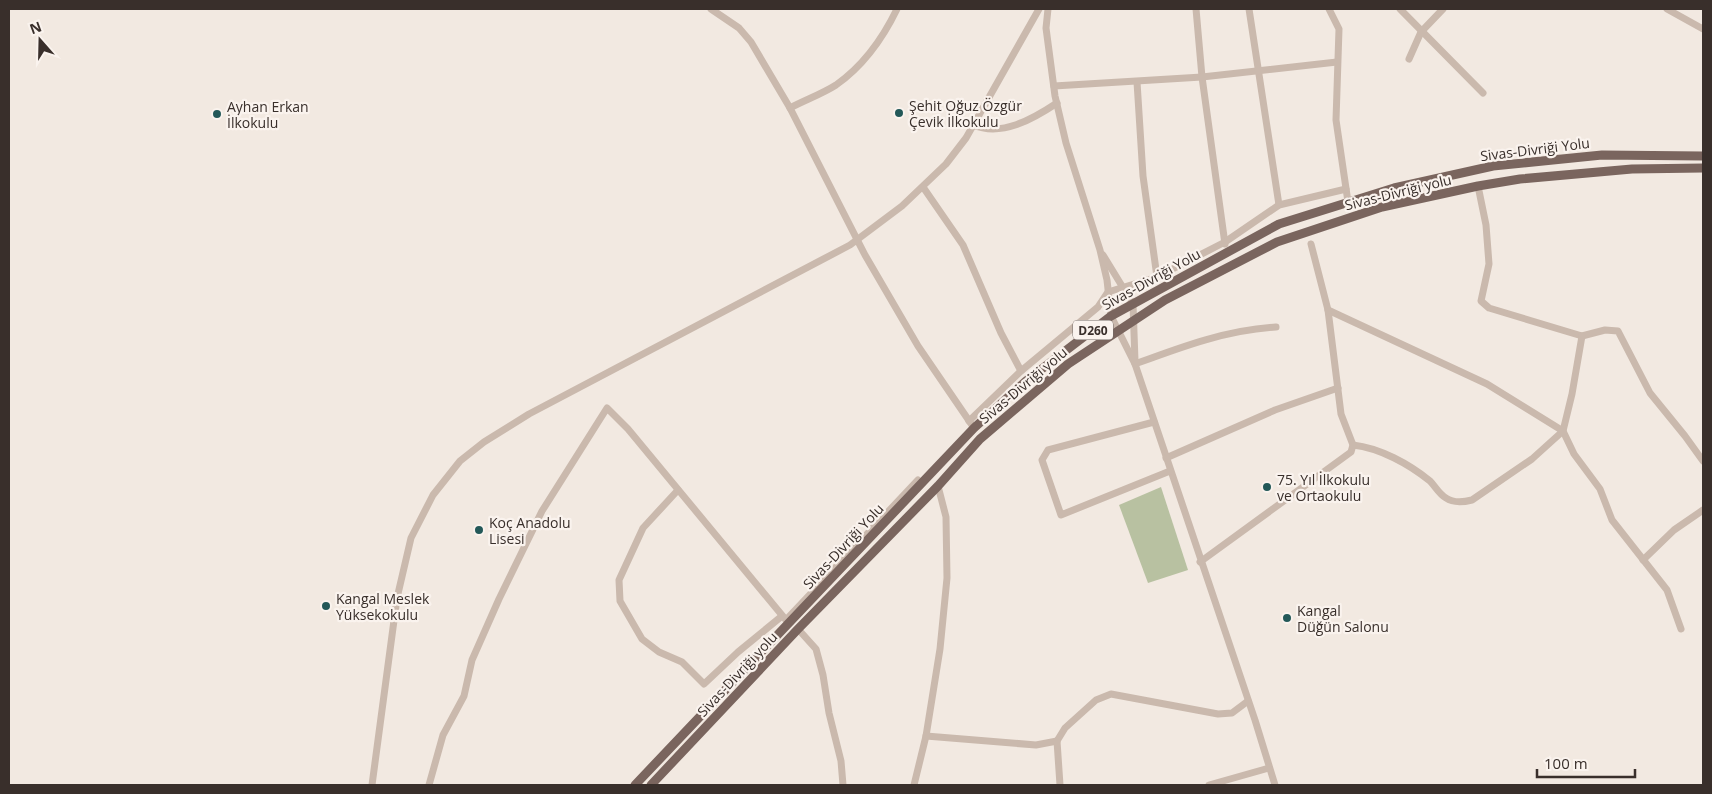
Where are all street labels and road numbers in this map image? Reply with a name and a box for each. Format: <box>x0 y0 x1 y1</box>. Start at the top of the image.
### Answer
street label: Sivas-Divriği Yolu <box>1479 133 1591 165</box>
street label: Sivas-Divriği yolu <box>1343 170 1453 214</box>
street label: Sivas-Divriği Yolu <box>1098 244 1204 314</box>
road number: D260 <box>1073 320 1113 340</box>
street label: Sivas-Divriği yolu <box>975 343 1071 427</box>
street label: Sivas-Divriği Yolu <box>798 499 888 593</box>
street label: Sivas-Divriği yolu <box>693 628 781 720</box>

